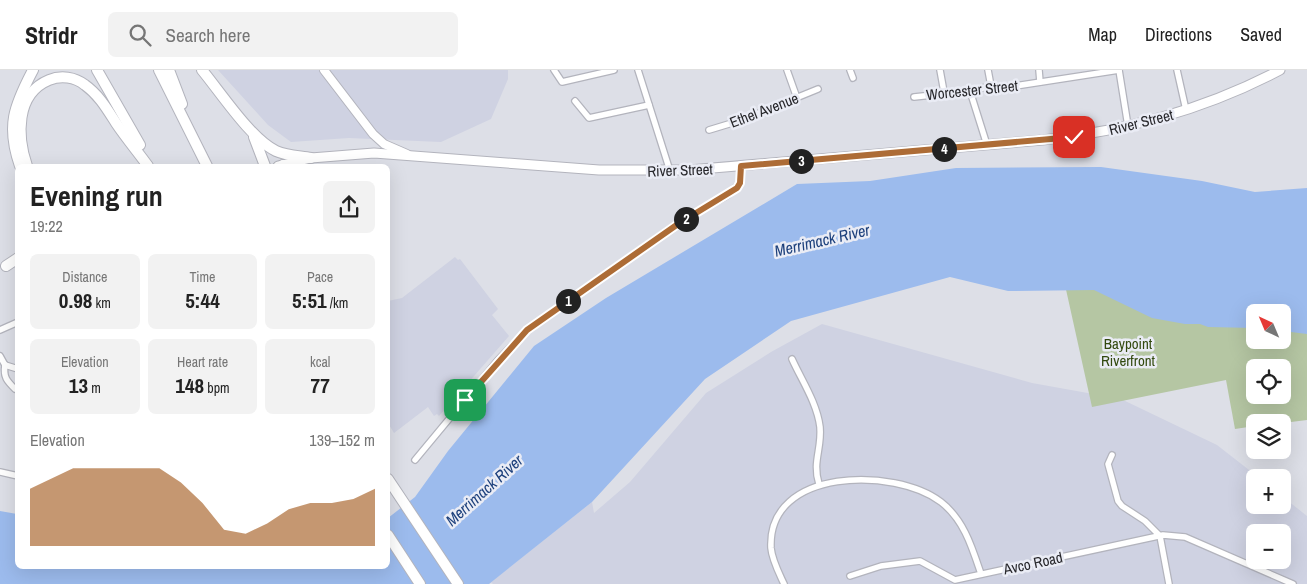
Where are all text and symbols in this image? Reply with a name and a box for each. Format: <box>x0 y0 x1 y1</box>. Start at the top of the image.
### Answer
search box <box>108 12 458 57</box>
text: Stridr <box>25 19 78 51</box>
icon: search <box>126 21 154 49</box>
text: Search here <box>166 22 250 48</box>
text: Map <box>1088 22 1117 47</box>
text: Directions <box>1145 22 1212 47</box>
text: Saved <box>1240 22 1282 47</box>
street label: Worcester Street <box>925 75 1019 105</box>
street label: Ethel Avenue <box>726 87 802 133</box>
street label: River Street <box>1107 104 1176 140</box>
pin <box>1053 116 1095 158</box>
icon: check <box>1060 123 1088 151</box>
pin: 4 <box>932 136 956 162</box>
text: 4 <box>941 140 948 158</box>
pin: 3 <box>788 148 814 174</box>
text: 3 <box>798 152 805 170</box>
street label: River Street <box>647 158 714 182</box>
text: Evening run <box>30 177 163 215</box>
button: share <box>323 181 375 233</box>
pin: 2 <box>674 206 698 232</box>
text: 2 <box>683 210 690 228</box>
text: 19:22 <box>30 215 63 237</box>
water label: Merrimack River <box>772 218 872 262</box>
text: Distance <box>62 268 107 286</box>
text: Time <box>190 268 215 286</box>
text: Pace <box>307 268 333 286</box>
text: 0.98 <box>59 286 92 315</box>
text: 5:44 <box>185 286 220 315</box>
text: 5:51 <box>292 286 327 315</box>
pin: 1 <box>556 288 580 314</box>
text: 1 <box>565 292 572 310</box>
text: km <box>92 294 111 312</box>
text: /km <box>327 294 348 312</box>
north arrow <box>1246 304 1291 349</box>
map controls <box>1246 304 1291 569</box>
park label: Baypoint Riverfront <box>1101 333 1156 371</box>
text: Elevation <box>61 353 109 371</box>
text: Heart rate <box>177 353 228 371</box>
text: kcal <box>310 353 330 371</box>
button: locate <box>1246 359 1291 404</box>
text: 13 <box>69 371 88 400</box>
text: 148 <box>175 371 204 400</box>
text: 77 <box>311 371 330 400</box>
text: m <box>88 379 101 397</box>
text: bpm <box>204 379 230 397</box>
pin <box>444 379 486 421</box>
icon: arrive <box>451 386 479 414</box>
button: layers <box>1246 414 1291 459</box>
text: Elevation <box>30 429 85 451</box>
text: 139–152 m <box>309 429 375 451</box>
water label: Merrimack River <box>441 449 528 531</box>
button: + <box>1246 469 1291 514</box>
button: − <box>1246 524 1291 569</box>
street label: Avco Road <box>1001 546 1065 580</box>

